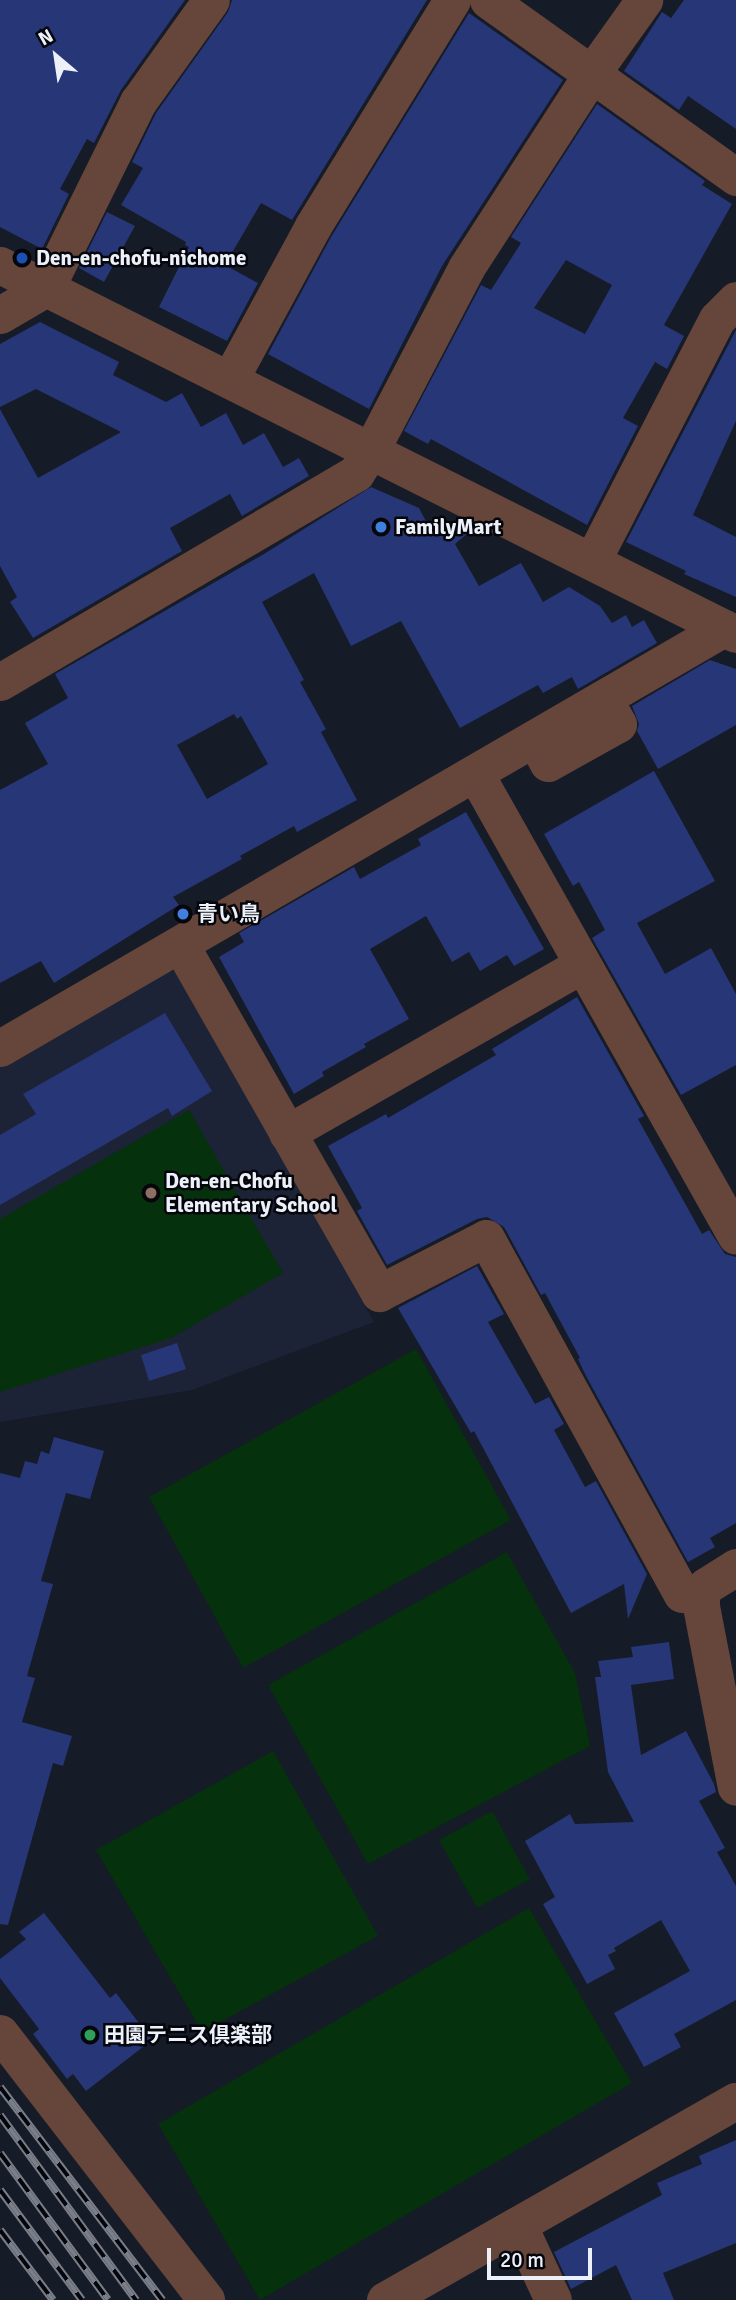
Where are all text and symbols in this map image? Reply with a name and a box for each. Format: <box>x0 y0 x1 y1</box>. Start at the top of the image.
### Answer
north arrow <box>21 21 91 91</box>
text: N <box>34 24 57 51</box>
place label: Den-en-chofu-nichome <box>36 245 246 271</box>
marker: Den-en-chofu-nichome <box>14 250 30 266</box>
place label: FamilyMart <box>395 514 501 540</box>
marker: FamilyMart <box>373 519 389 535</box>
place label: 青い鳥 <box>197 901 260 927</box>
marker: 青い鳥 <box>175 906 191 922</box>
place label: Den-en-Chofu Elementary School <box>165 1168 337 1218</box>
marker: Den-en-Chofu Elementary School <box>143 1185 159 1201</box>
place label: 田園テニス倶楽部 <box>104 2022 272 2048</box>
marker: 田園テニス倶楽部 <box>82 2027 98 2043</box>
scale bar <box>491 2234 596 2278</box>
text: 20 m <box>500 2247 544 2273</box>

